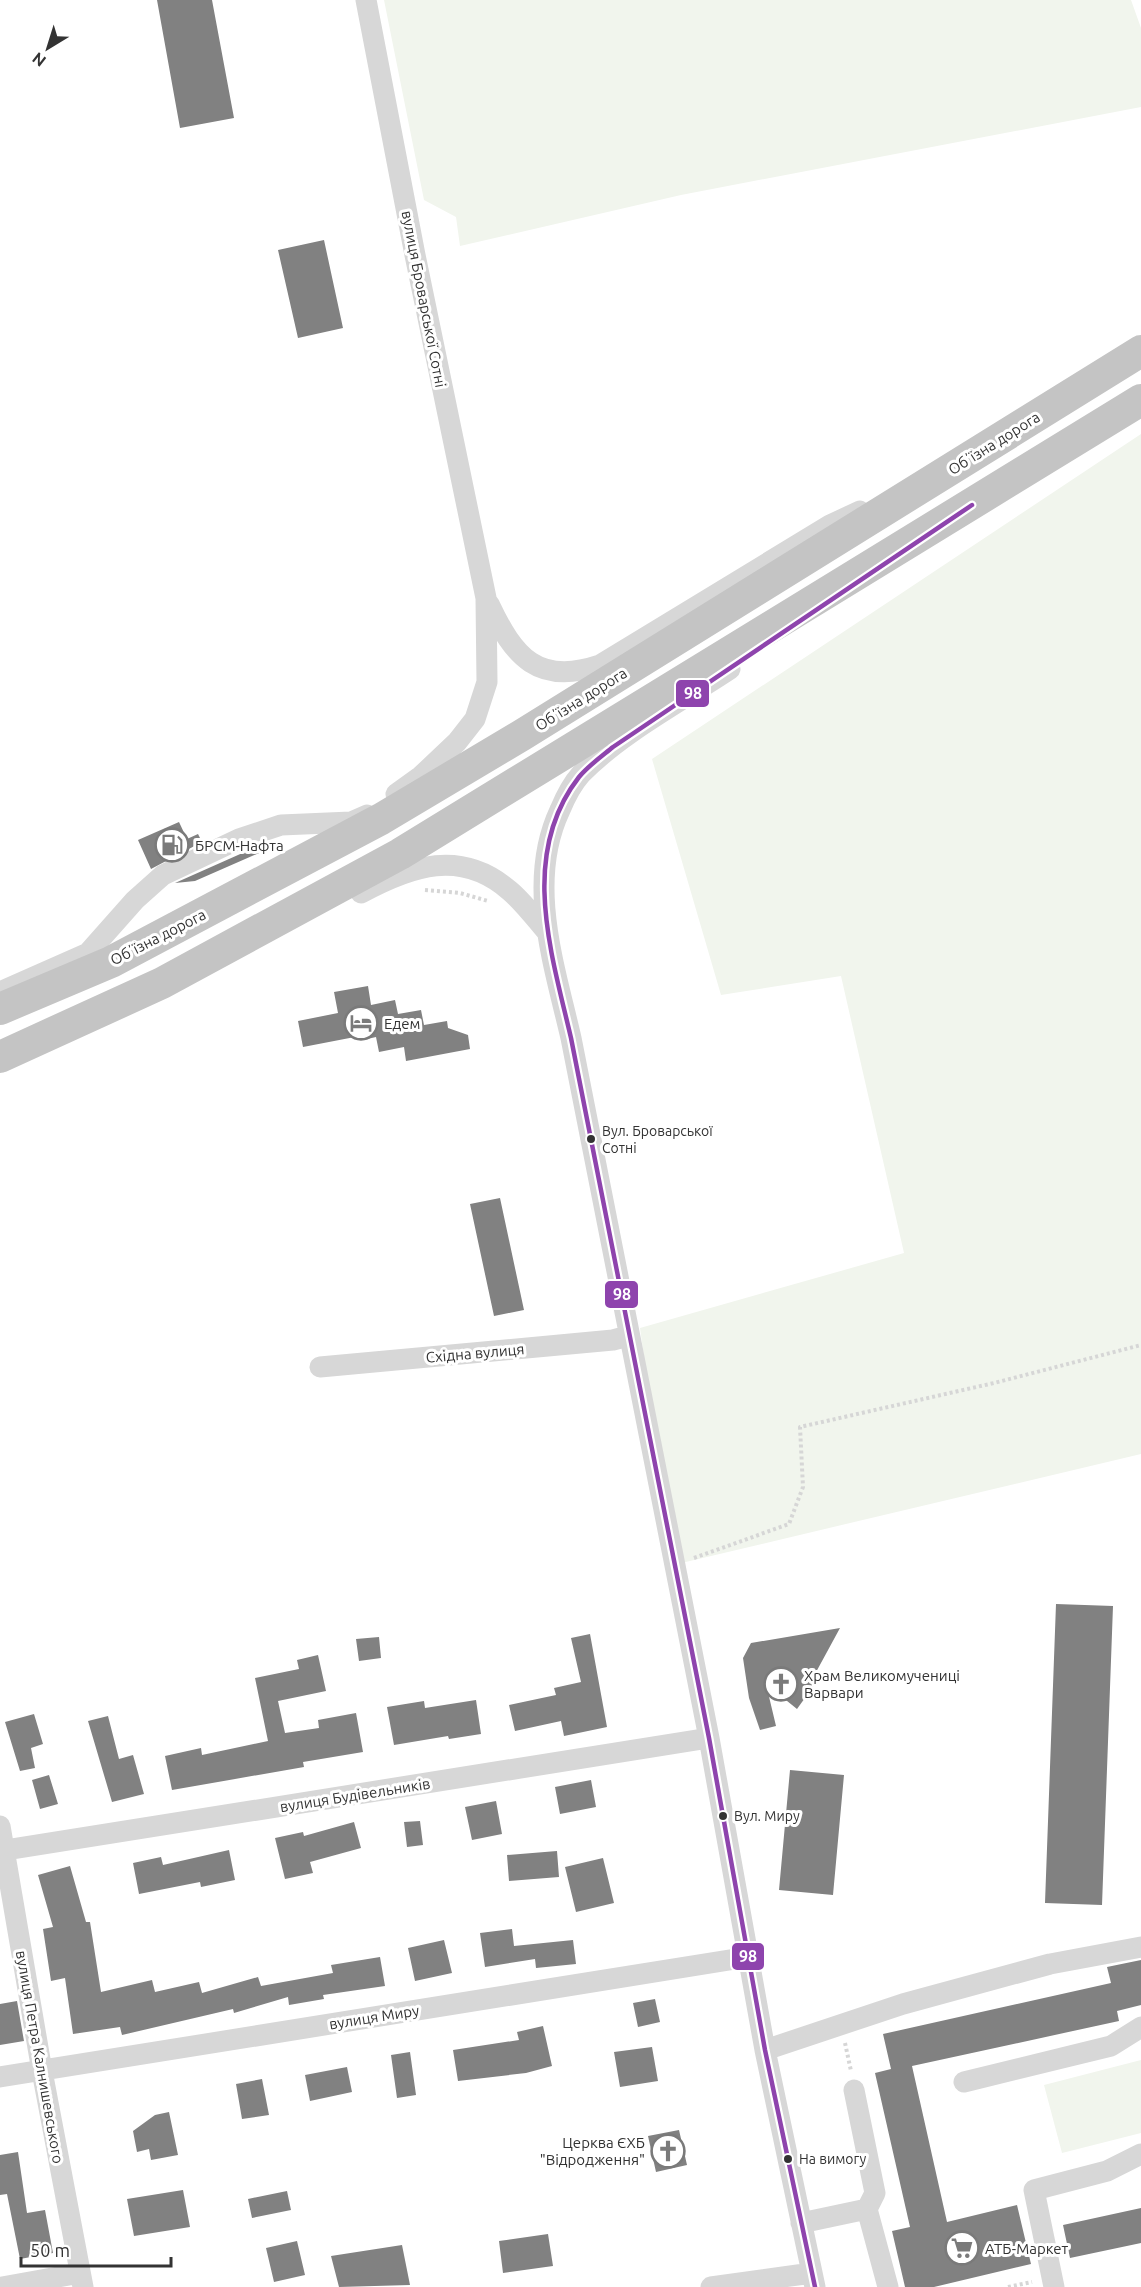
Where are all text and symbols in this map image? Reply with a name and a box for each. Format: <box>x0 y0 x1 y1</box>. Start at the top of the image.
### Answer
north arrow <box>18 18 78 78</box>
text: N <box>29 49 49 71</box>
street label: вулиця Броварської Сотні <box>399 209 449 389</box>
street label: Обʼїзна дорога <box>945 408 1043 478</box>
street label: Обʼїзна дорога <box>532 664 630 734</box>
line badge: 98 <box>675 679 710 708</box>
text: 98 <box>684 684 702 702</box>
fuel station icon: БРСМ-Нафта <box>154 827 190 863</box>
place label: БРСМ-Нафта <box>195 837 284 854</box>
street label: Обʼїзна дорога <box>107 906 209 968</box>
hotel icon: Едем <box>343 1005 379 1041</box>
place label: Едем <box>384 1015 420 1032</box>
place label: Вул. Броварської Cотні <box>602 1123 713 1156</box>
marker: Вул. Броварської Cотні <box>585 1133 597 1145</box>
line badge: 98 <box>604 1280 639 1309</box>
text: 98 <box>613 1285 631 1303</box>
street label: Східна вулиця <box>425 1340 525 1366</box>
church icon: Храм Великомучениці Варвари <box>763 1666 799 1702</box>
place label: Храм Великомучениці Варвари <box>804 1667 960 1701</box>
street label: вулиця Будівельників <box>279 1775 431 1815</box>
place label: Вул. Миру <box>734 1808 800 1824</box>
marker: Вул. Миру <box>717 1810 729 1822</box>
line badge: 98 <box>731 1942 765 1971</box>
text: 98 <box>739 1947 757 1965</box>
street label: вулиця Петра Калнишевського <box>13 1949 67 2165</box>
street label: вулиця Миру <box>328 2001 420 2033</box>
church icon: Церква ЄХБ "Відродження" <box>650 2133 686 2169</box>
place label: Церква ЄХБ "Відродження" <box>540 2134 645 2168</box>
place label: На вимогу <box>799 2151 866 2167</box>
marker: На вимогу <box>782 2153 794 2165</box>
scale bar <box>21 2230 171 2268</box>
supermarket icon: АТБ-Маркет <box>944 2230 980 2266</box>
text: 50 m <box>30 2240 70 2260</box>
place label: АТБ-Маркет <box>985 2240 1068 2257</box>

